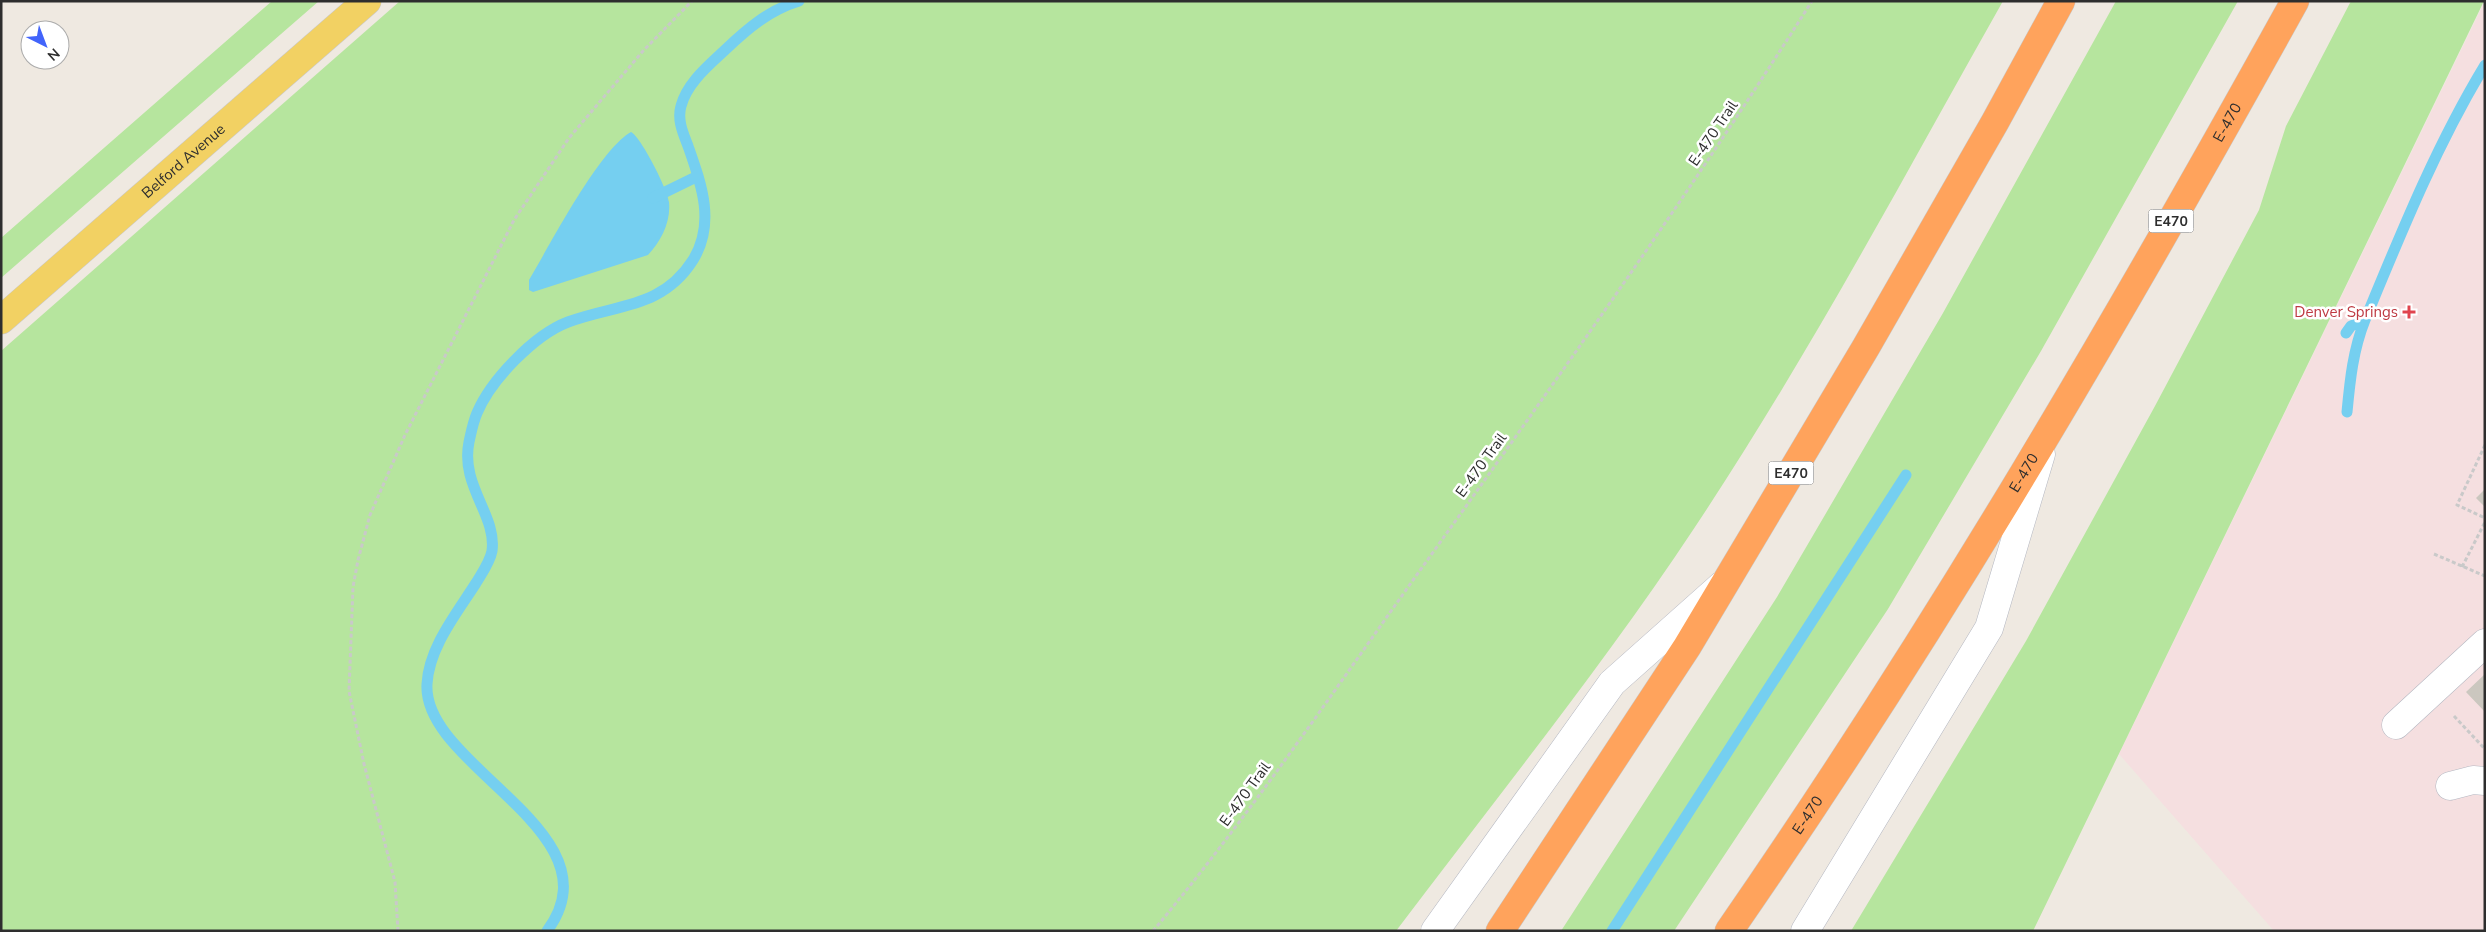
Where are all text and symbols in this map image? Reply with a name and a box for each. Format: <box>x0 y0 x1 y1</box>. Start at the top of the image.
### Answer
north arrow <box>20 20 70 70</box>
text: N <box>43 44 64 65</box>
street label: E-470 Trail <box>1684 96 1743 170</box>
street label: E-470 <box>2208 99 2246 146</box>
street label: Belford Avenue <box>137 119 229 203</box>
road number: E470 <box>2148 210 2194 232</box>
place label: Denver Springs <box>2294 302 2398 322</box>
marker: Denver Springs <box>2402 305 2416 319</box>
street label: E-470 Trail <box>1451 428 1511 501</box>
street label: E-470 <box>2004 450 2043 496</box>
road number: E470 <box>1768 462 1814 484</box>
street label: E-470 Trail <box>1215 757 1275 830</box>
street label: E-470 <box>1788 792 1828 838</box>

